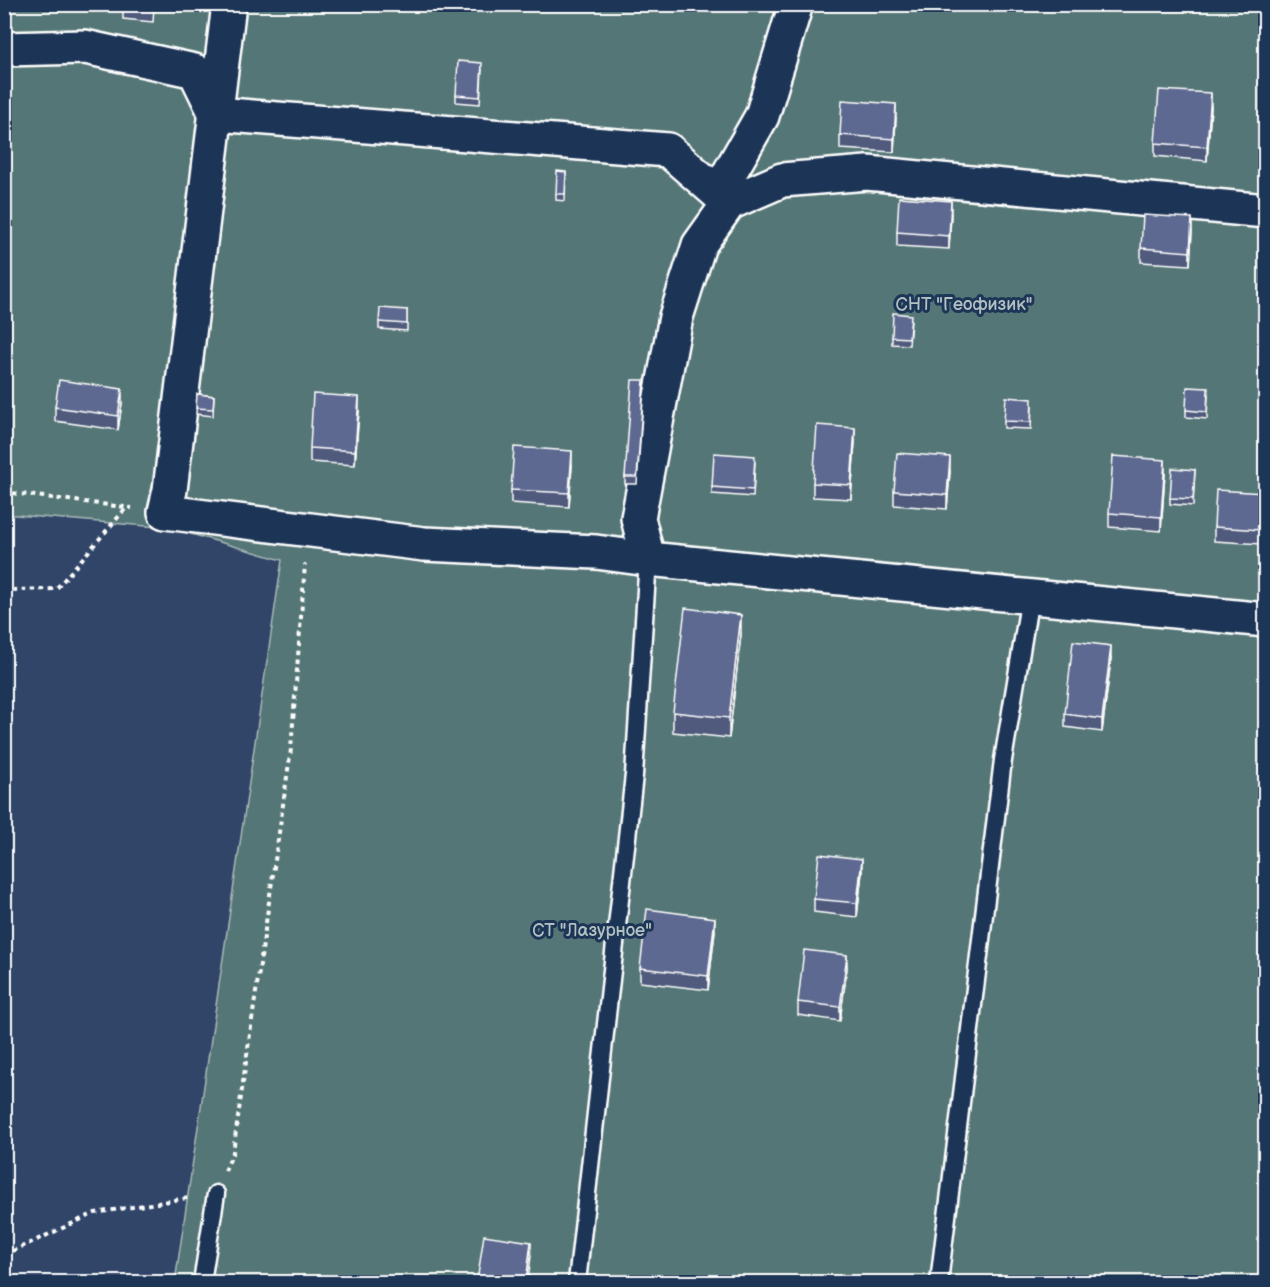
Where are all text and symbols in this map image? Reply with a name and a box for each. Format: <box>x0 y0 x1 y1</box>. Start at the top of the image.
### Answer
park label: СНТ "Геофизик" <box>895 294 1033 315</box>
park label: СТ "Лазурное" <box>532 920 652 941</box>

